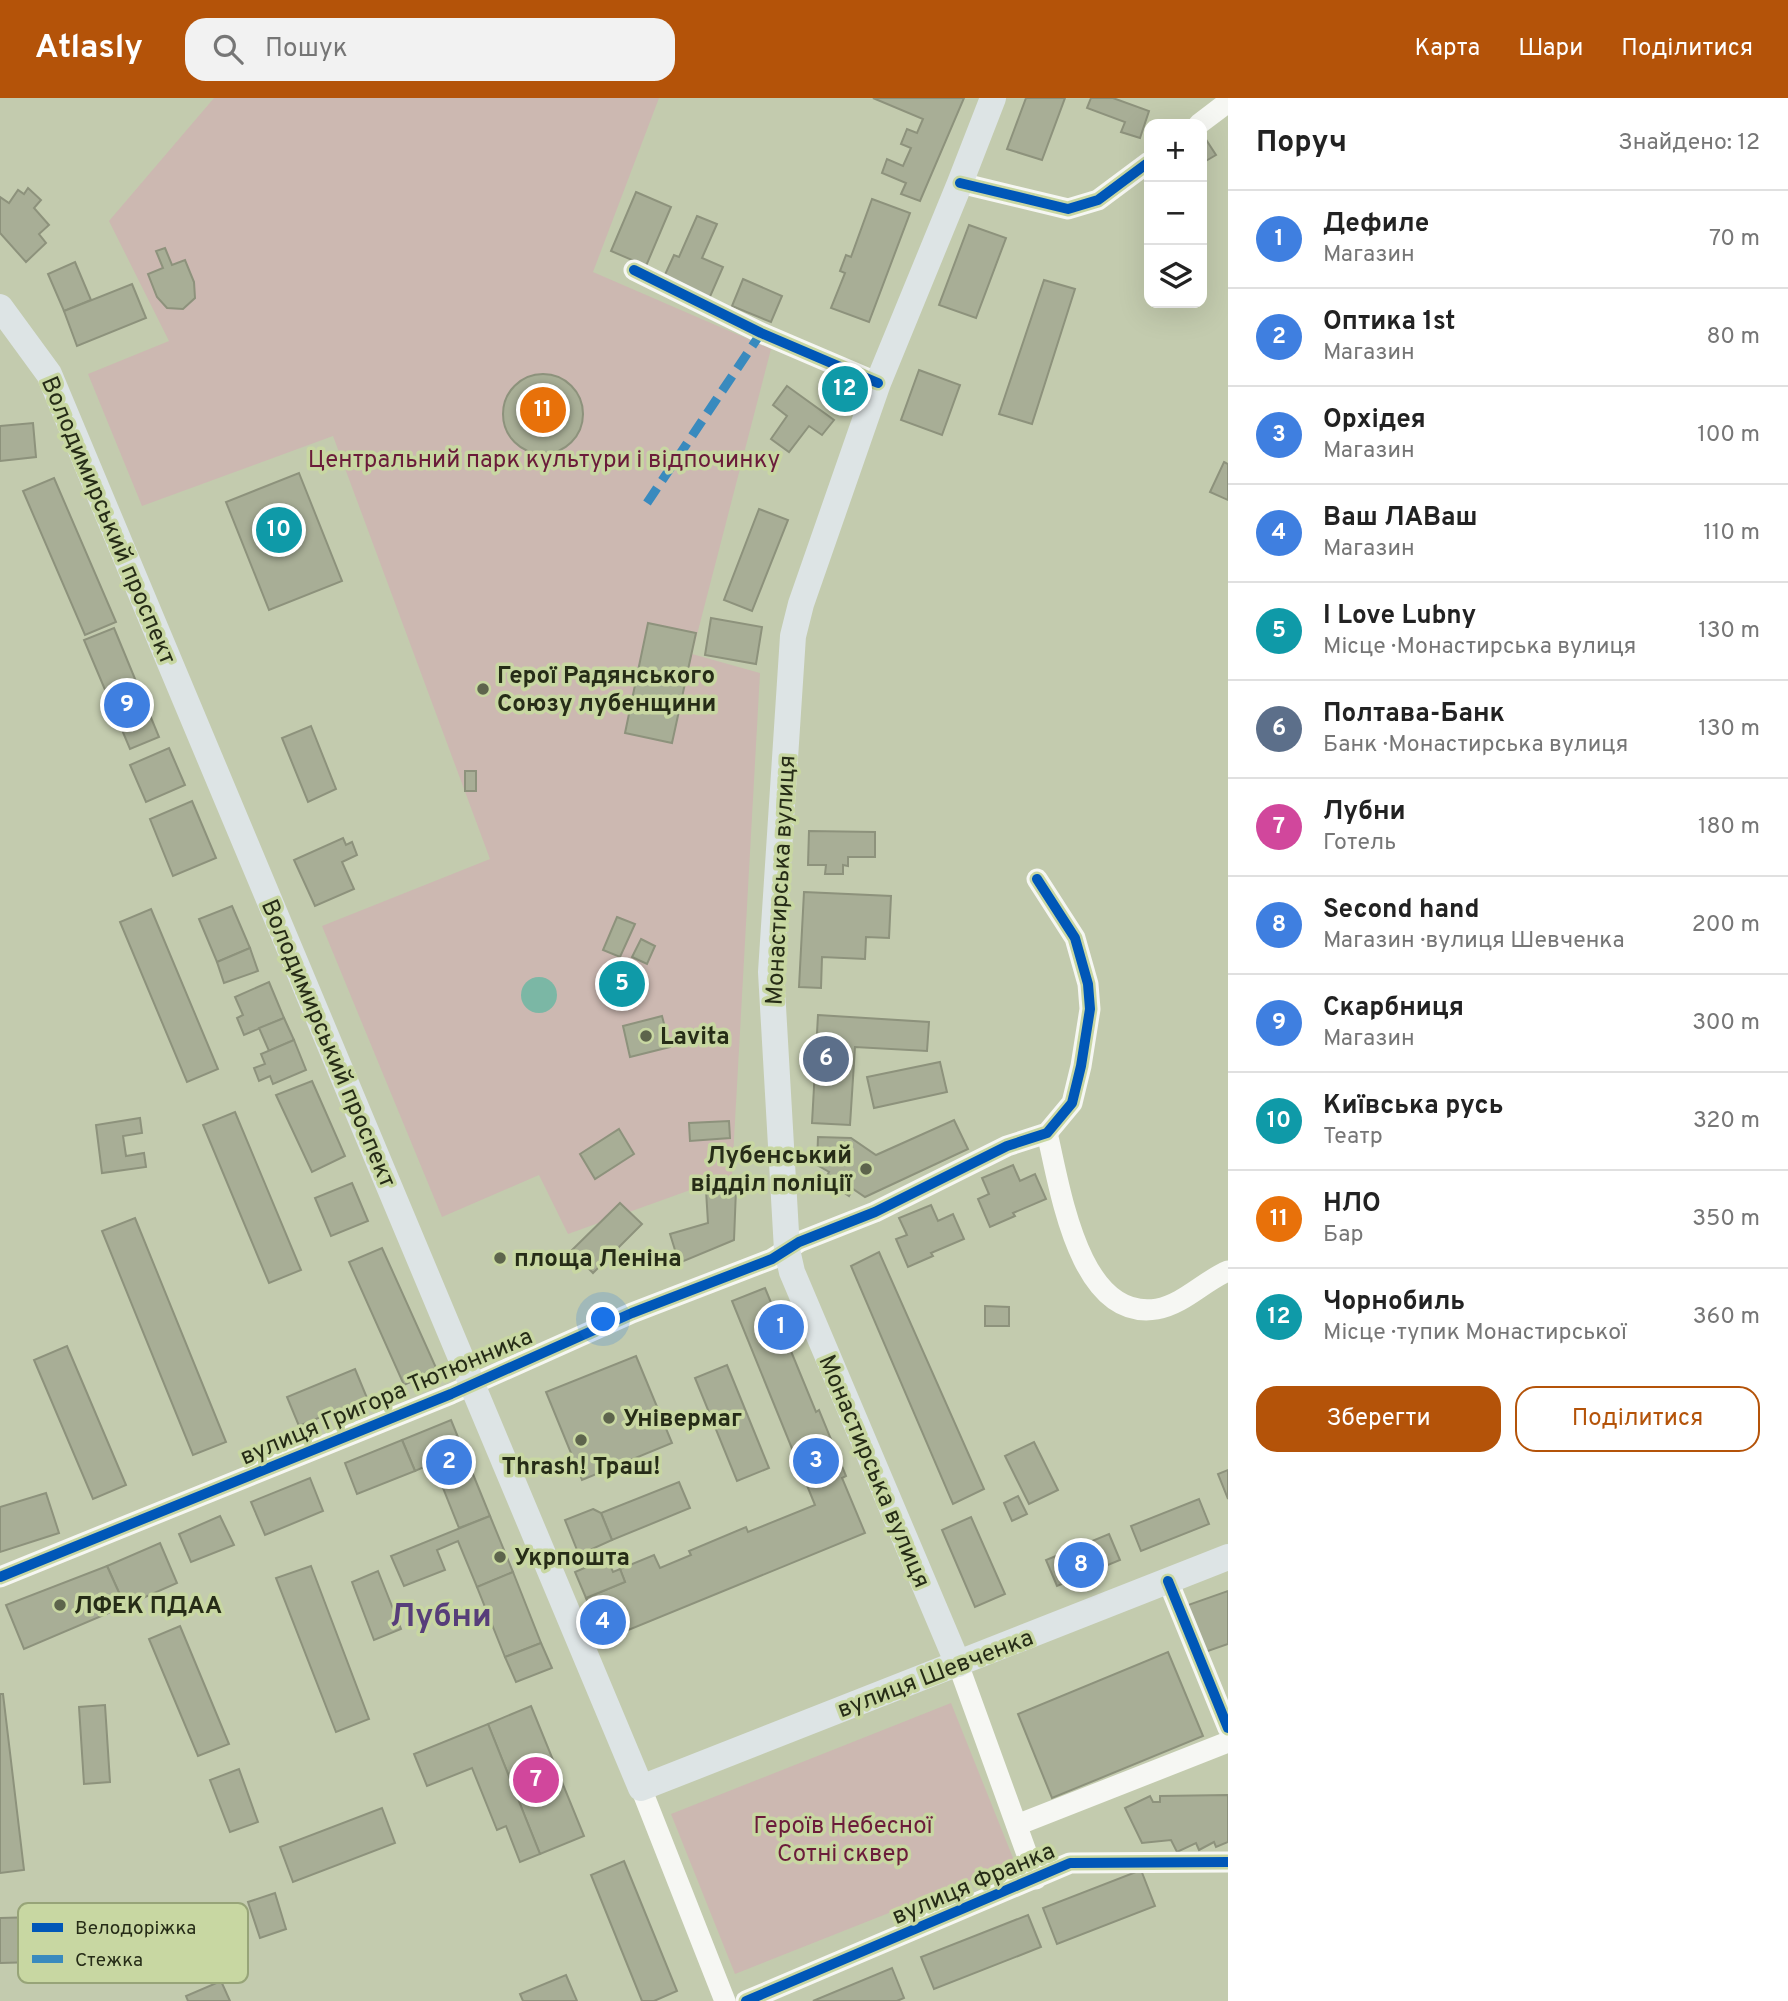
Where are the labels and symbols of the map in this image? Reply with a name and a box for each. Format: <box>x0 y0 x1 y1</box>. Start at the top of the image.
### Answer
pin: 12 <box>822 363 868 415</box>
street label: Володимирський проспект <box>33 372 182 669</box>
pin: 11 <box>520 384 566 436</box>
park label: Центральний парк культури і відпочинку <box>308 446 780 476</box>
pin: 10 <box>256 504 302 556</box>
place label: Герої Радянського Союзу лубенщини <box>497 662 716 720</box>
pin: 9 <box>104 679 150 731</box>
marker: Герої Радянського Союзу лубенщини <box>475 681 491 697</box>
street label: Монастирська вулиця <box>760 754 804 1006</box>
street label: Володимирський проспект <box>253 895 402 1192</box>
pin: 5 <box>599 958 645 1010</box>
place label: Lavita <box>660 1023 730 1053</box>
marker: Lavita <box>638 1028 654 1044</box>
pin: 6 <box>803 1033 849 1085</box>
place label: Лубенський відділ поліції <box>691 1142 853 1200</box>
marker: Лубенський відділ поліції <box>858 1161 874 1177</box>
place label: площа Леніна <box>514 1245 682 1275</box>
marker: площа Леніна <box>492 1250 508 1266</box>
pin: 1 <box>758 1301 804 1353</box>
your location <box>586 1302 620 1336</box>
street label: вулиця Григора Тютюнника <box>236 1323 538 1473</box>
street label: Монастирська вулиця <box>810 1351 936 1593</box>
place label: Універмаг <box>623 1405 742 1435</box>
marker: Універмаг <box>601 1410 617 1426</box>
marker: Thrash! Траш! <box>573 1432 589 1448</box>
pin: 3 <box>793 1435 839 1487</box>
pin: 2 <box>426 1436 472 1488</box>
place label: Thrash! Траш! <box>502 1453 660 1483</box>
pin: 8 <box>1058 1539 1104 1591</box>
place label: Укрпошта <box>514 1544 630 1574</box>
marker: Укрпошта <box>492 1549 508 1565</box>
place label: ЛФЕК ПДАА <box>74 1592 222 1622</box>
pin: 4 <box>580 1596 626 1648</box>
marker: ЛФЕК ПДАА <box>52 1597 68 1613</box>
district label: Лубни <box>390 1598 492 1638</box>
street label: вулиця Шевченка <box>833 1624 1038 1726</box>
pin: 7 <box>513 1754 559 1806</box>
park label: Героїв Небесної Сотні сквер <box>753 1812 934 1870</box>
street label: вулиця Франка <box>888 1837 1060 1933</box>
legend <box>18 1903 248 1983</box>
text: Велодоріжка <box>75 1917 196 1941</box>
text: Стежка <box>75 1949 143 1973</box>

